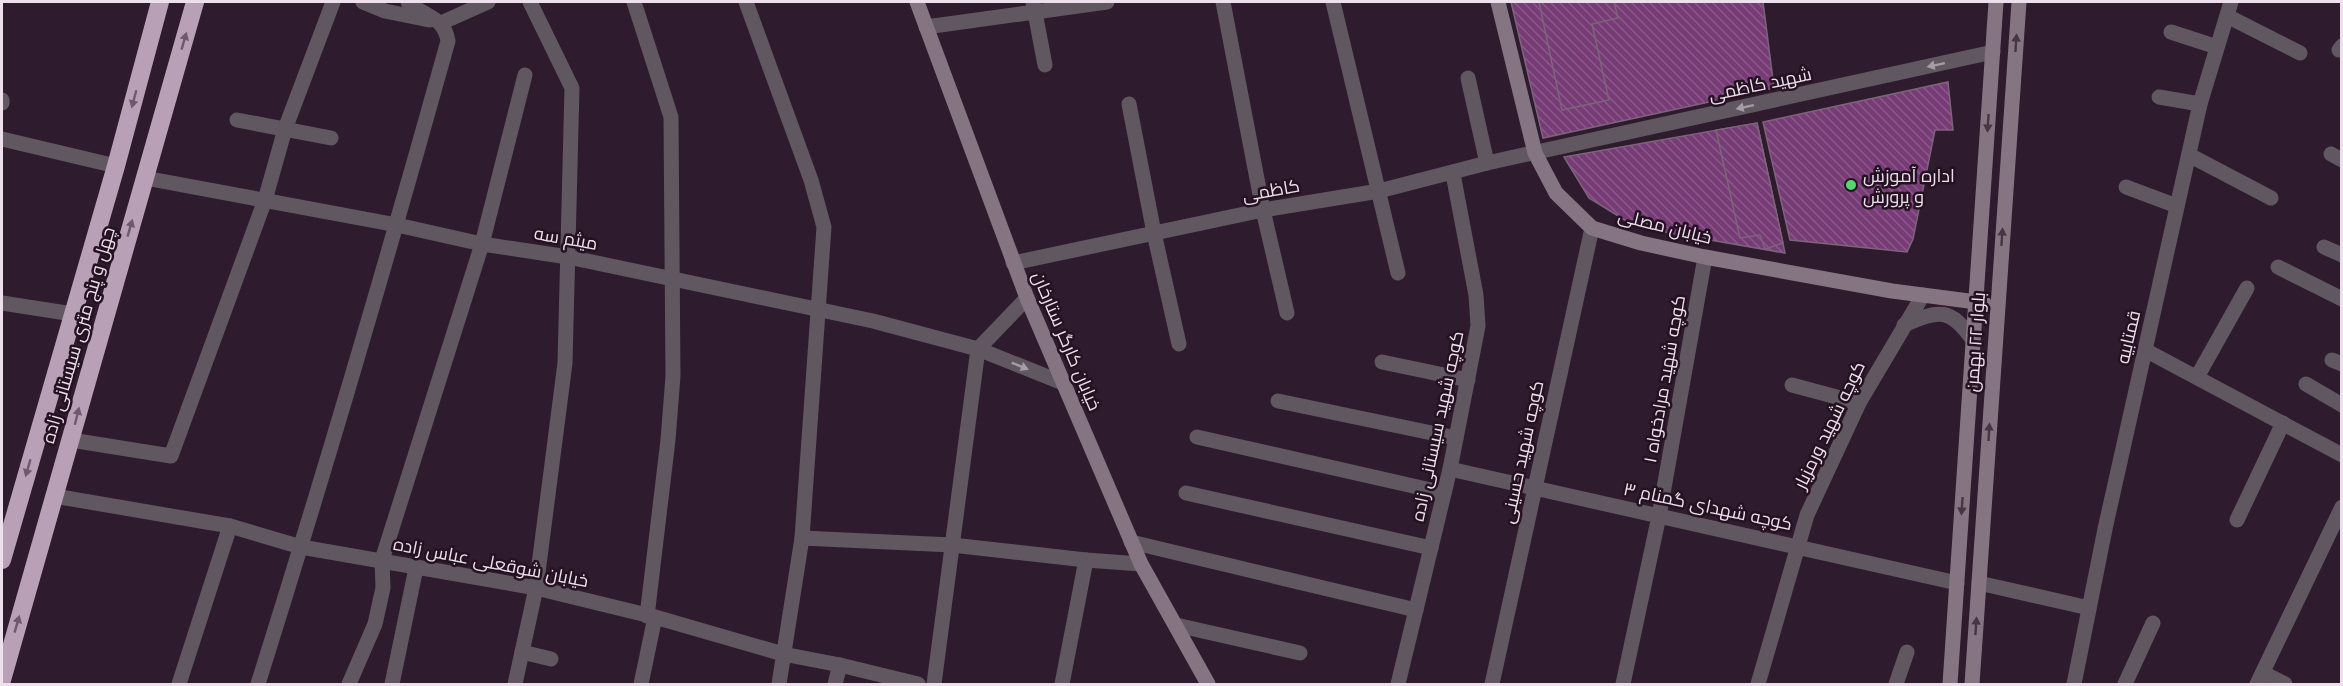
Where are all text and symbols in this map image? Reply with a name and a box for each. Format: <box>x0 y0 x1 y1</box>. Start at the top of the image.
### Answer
one-way arrow <box>180 32 189 50</box>
one-way arrow <box>2011 33 2021 52</box>
one-way arrow <box>1926 60 1945 70</box>
street label: شهید کاظمی <box>1706 61 1814 107</box>
one-way arrow <box>128 89 138 108</box>
one-way arrow <box>1735 103 1754 112</box>
one-way arrow <box>1983 113 1993 132</box>
place label: اداره آموزش و پرورش <box>1863 163 1955 209</box>
street label: کاظمی <box>1240 173 1302 207</box>
marker: اداره آموزش و پرورش <box>1844 178 1858 192</box>
street label: خیابان مصلی <box>1615 202 1715 250</box>
one-way arrow <box>126 219 135 237</box>
street label: میثم سه <box>532 220 600 256</box>
street label: چهل و پنج متری سیستانی زاده <box>35 224 121 446</box>
one-way arrow <box>1997 227 2007 246</box>
street label: خیابان کارگر ستارخان <box>1026 268 1108 414</box>
street label: بلوار ۲۲ بهمن <box>1959 291 1991 393</box>
street label: ۱ کوچه شهید مرادخواه <box>1637 293 1691 465</box>
street label: قمتابیه <box>2110 308 2146 366</box>
street label: کوچه شهید سیستانی زاده <box>1405 329 1469 523</box>
street label: کوچه شهید ورمزیار <box>1787 357 1871 494</box>
one-way arrow <box>1012 361 1030 371</box>
street label: کوچه شهید حسینی <box>1495 378 1549 526</box>
one-way arrow <box>73 407 83 425</box>
one-way arrow <box>1985 422 1994 441</box>
one-way arrow <box>23 459 32 477</box>
street label: ۳ کوچه شهدای گمنام <box>1621 476 1795 536</box>
one-way arrow <box>1958 496 1967 515</box>
street label: خیابان شوقعلی عباس زاده <box>391 531 591 593</box>
one-way arrow <box>13 614 23 633</box>
one-way arrow <box>1972 617 1981 636</box>

